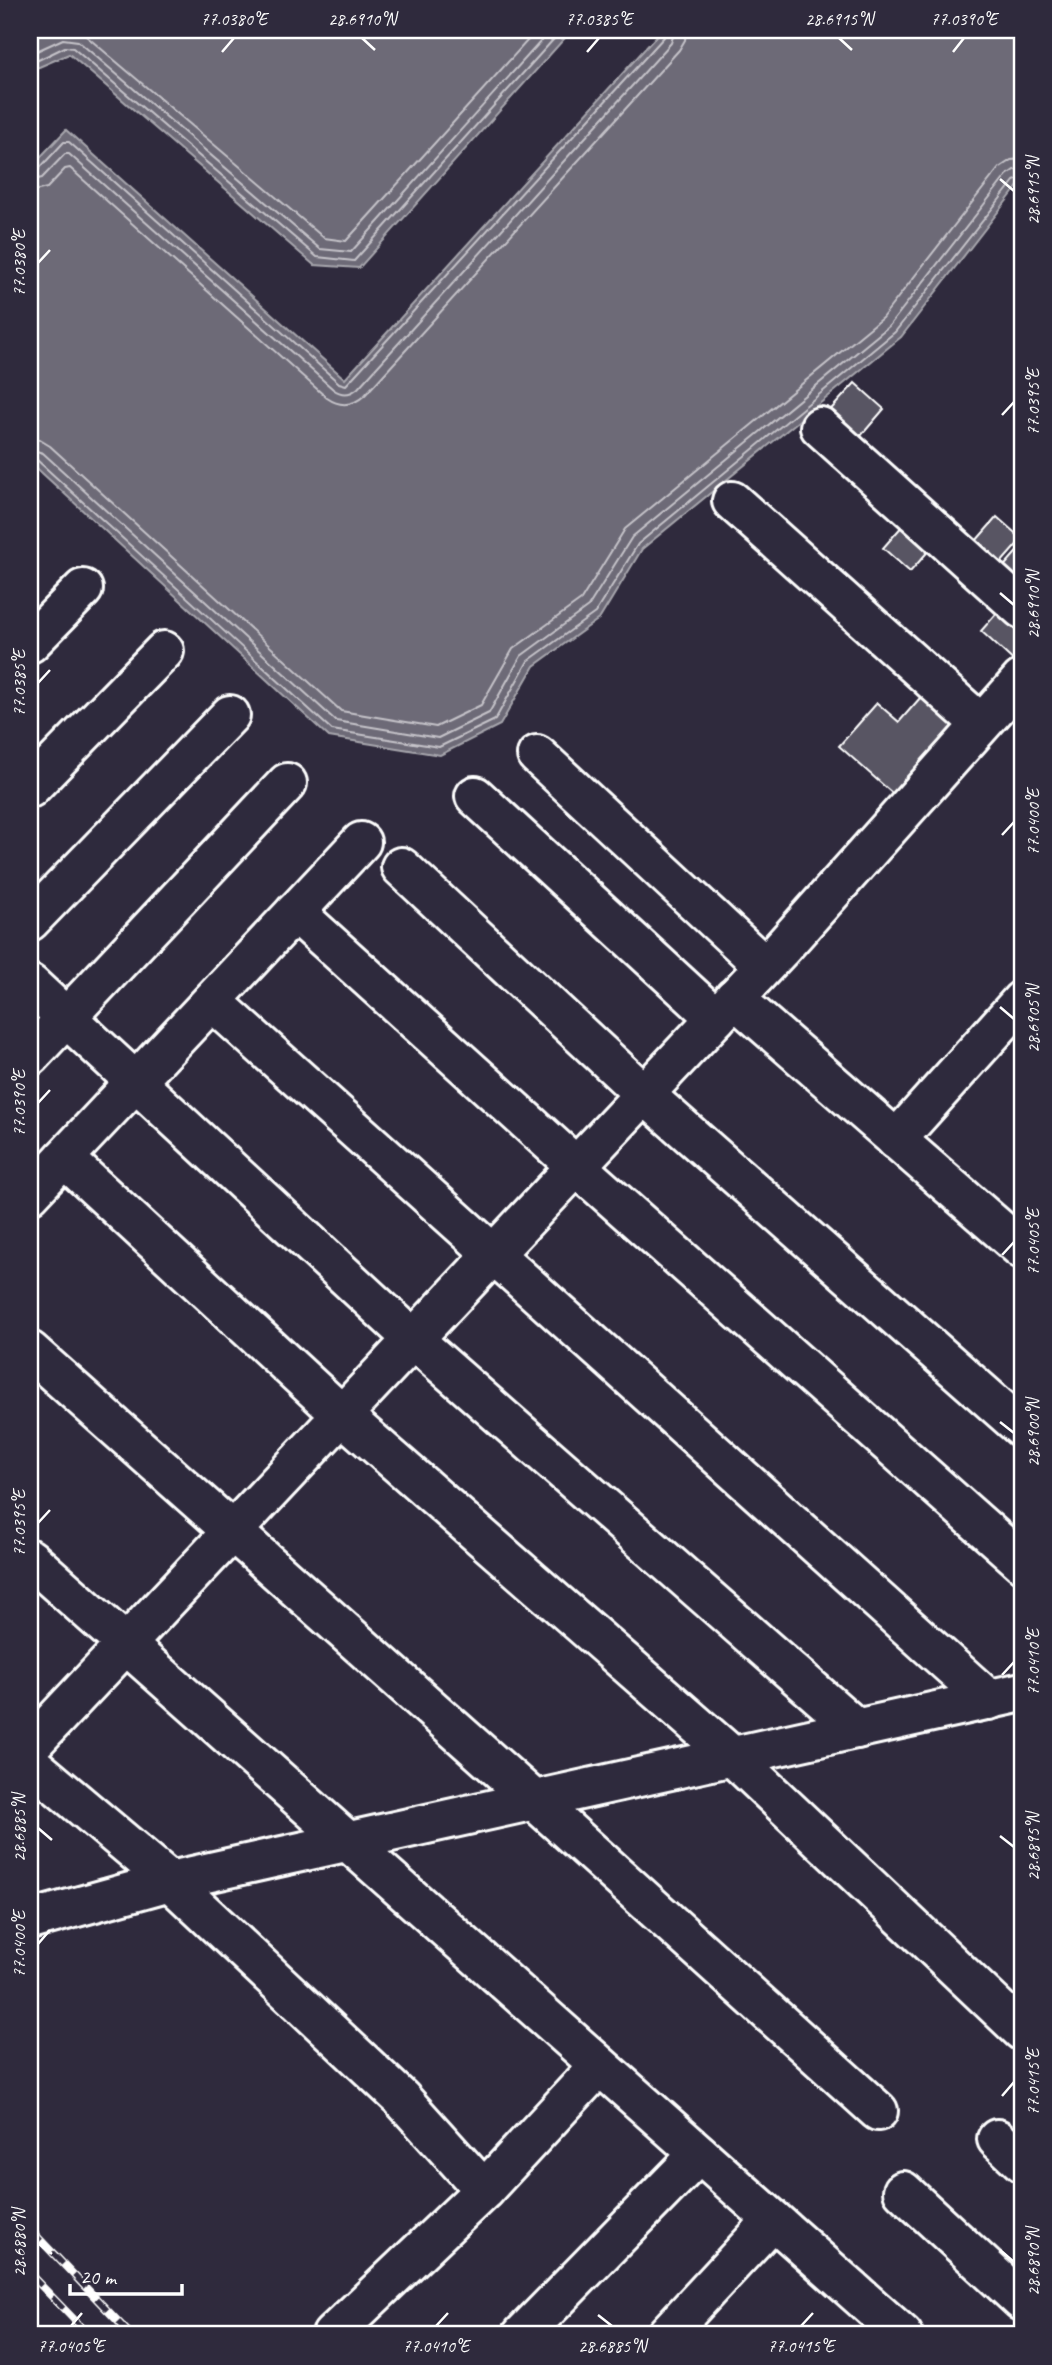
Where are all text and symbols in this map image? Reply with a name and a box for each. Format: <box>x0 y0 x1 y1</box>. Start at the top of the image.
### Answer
text: 77.0380°E <box>201 8 270 30</box>
text: 28.6910°N <box>328 8 399 30</box>
text: 77.0385°E <box>566 8 635 30</box>
text: 28.6915°N <box>805 8 876 30</box>
text: 77.0390°E <box>931 8 1000 30</box>
text: 28.6915°N <box>1022 154 1044 225</box>
text: 77.0380°E <box>8 227 30 296</box>
text: 77.0395°E <box>1022 366 1044 435</box>
text: 28.6910°N <box>1022 568 1044 639</box>
text: 77.0385°E <box>8 647 30 716</box>
text: 77.0400°E <box>1022 786 1044 855</box>
text: 28.6905°N <box>1022 982 1044 1053</box>
text: 77.0390°E <box>8 1067 30 1136</box>
text: 77.0405°E <box>1022 1206 1044 1275</box>
text: 28.6900°N <box>1022 1396 1044 1467</box>
text: 77.0395°E <box>8 1487 30 1556</box>
text: 77.0410°E <box>1022 1626 1044 1695</box>
text: 28.6885°N <box>8 1791 30 1862</box>
text: 28.6895°N <box>1022 1810 1044 1881</box>
text: 77.0400°E <box>8 1908 30 1977</box>
text: 77.0415°E <box>1022 2046 1044 2115</box>
text: 28.6880°N <box>8 2206 30 2277</box>
text: 28.6890°N <box>1022 2225 1044 2296</box>
scale bar <box>70 2253 182 2297</box>
text: 20 m <box>80 2264 118 2290</box>
text: 77.0405°E <box>38 2335 107 2357</box>
text: 77.0410°E <box>403 2335 472 2357</box>
text: 28.6885°N <box>578 2335 649 2357</box>
text: 77.0415°E <box>768 2335 837 2357</box>

